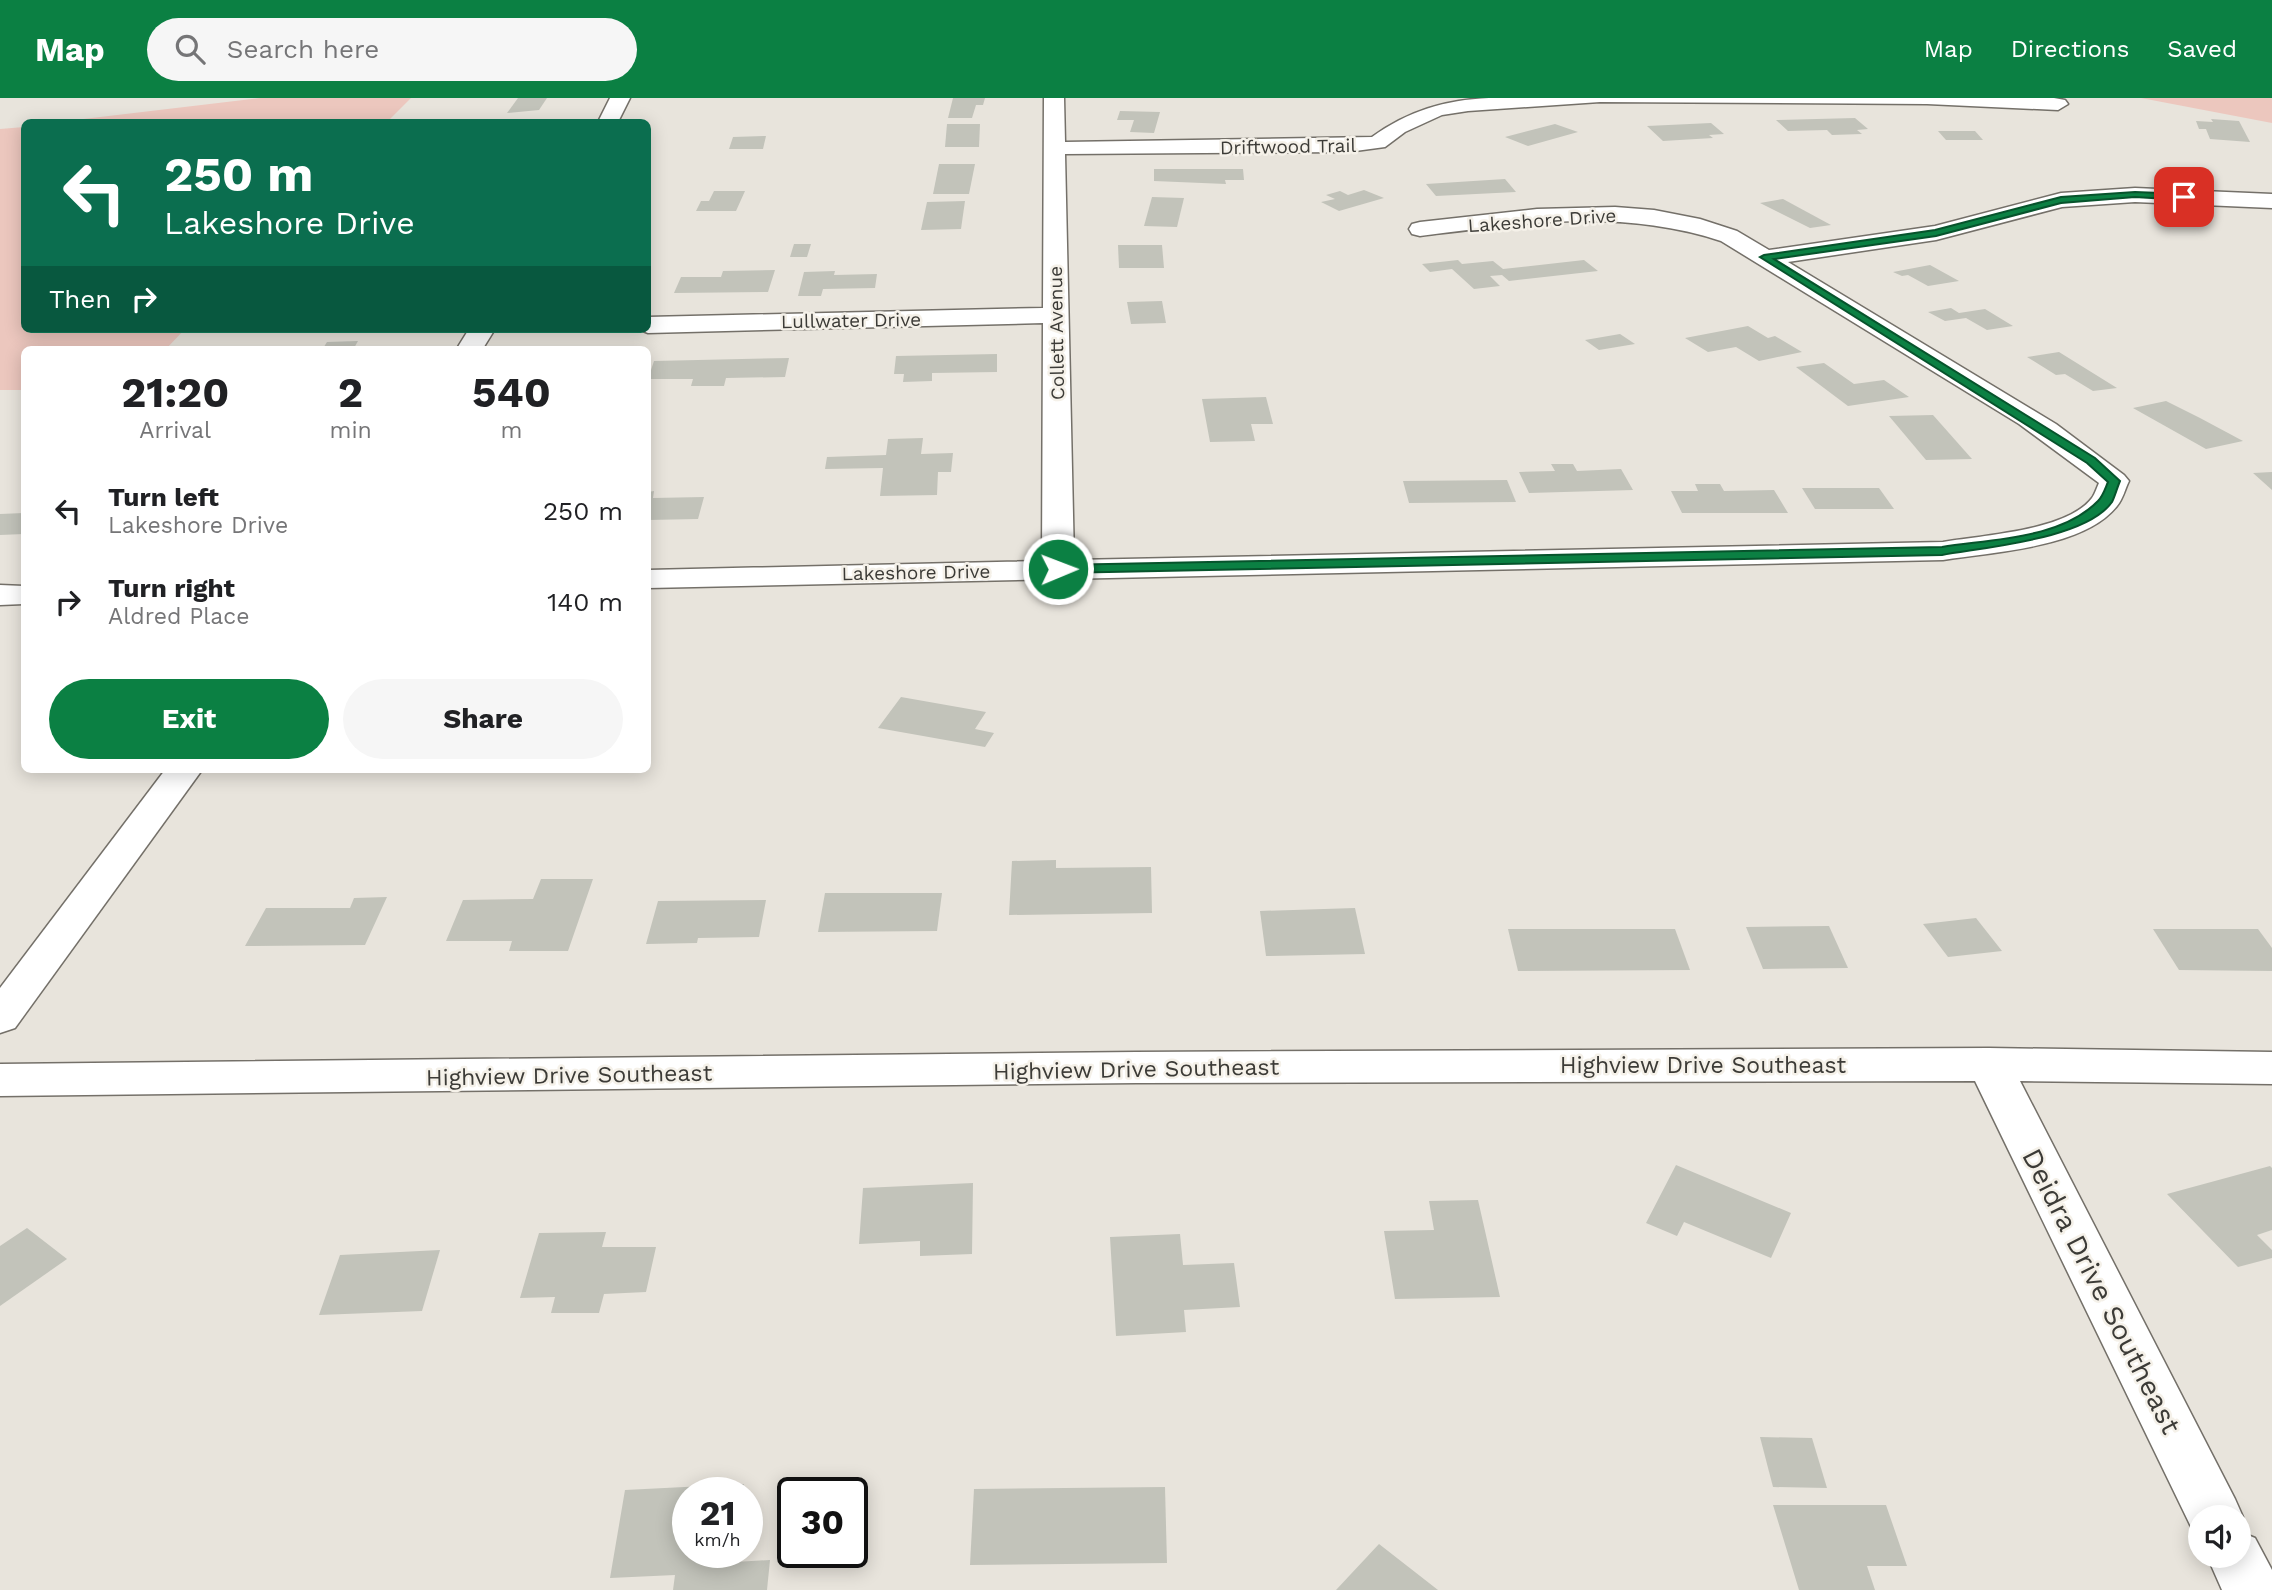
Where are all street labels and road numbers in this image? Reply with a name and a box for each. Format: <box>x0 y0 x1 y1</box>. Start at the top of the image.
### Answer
street label: Driftwood Trail <box>1220 134 1357 159</box>
street label: Lakeshore Drive <box>1467 204 1617 237</box>
street label: Collett Avenue <box>1044 266 1069 400</box>
street label: Lullwater Drive <box>781 308 921 333</box>
street label: Lakeshore Drive <box>841 560 991 585</box>
street label: Highview Drive Southeast <box>1560 1052 1847 1079</box>
street label: Highview Drive Southeast <box>993 1053 1280 1085</box>
street label: Highview Drive Southeast <box>426 1059 713 1091</box>
street label: Deidra Drive Southeast <box>2015 1143 2188 1440</box>

